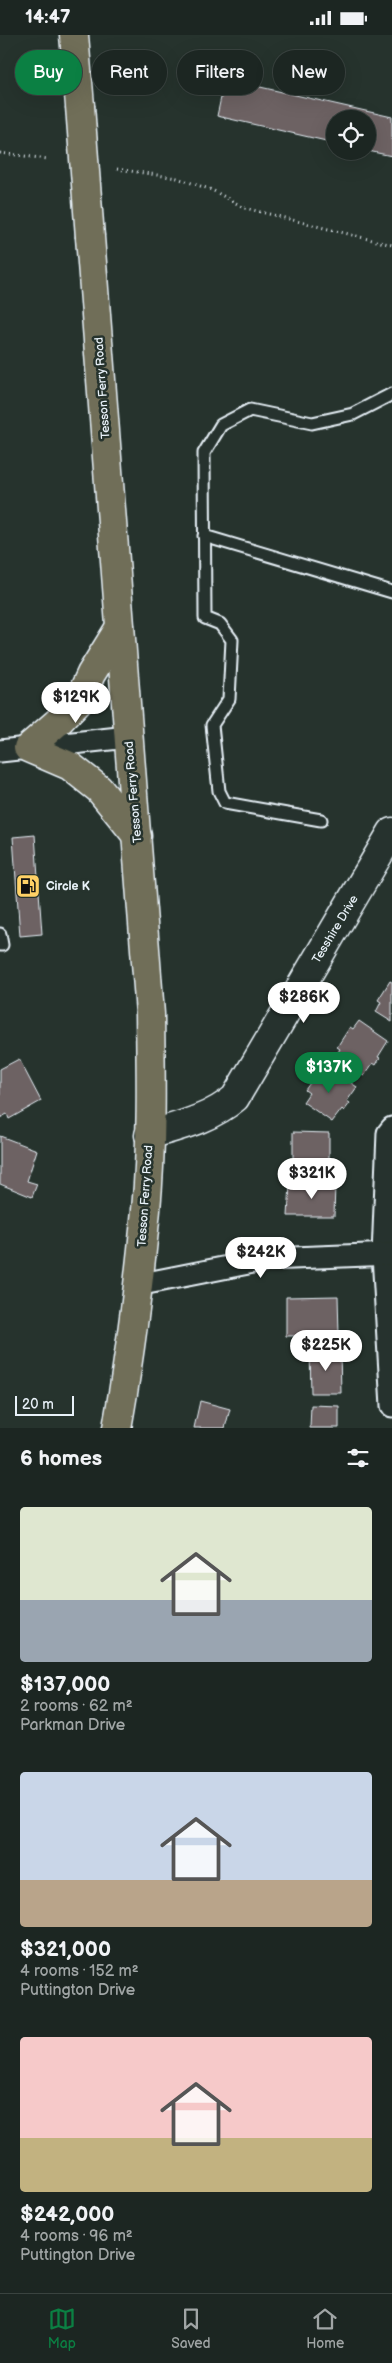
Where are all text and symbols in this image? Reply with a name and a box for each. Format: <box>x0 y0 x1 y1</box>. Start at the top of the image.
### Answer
text: 14:47 <box>25 6 70 29</box>
chip: Buy <box>15 50 82 95</box>
chip: Rent <box>92 50 167 95</box>
chip: Filters <box>177 50 263 95</box>
chip: New <box>273 50 345 95</box>
map controls <box>326 110 376 160</box>
button: locate <box>326 110 376 160</box>
street label: Tesson Ferry Road <box>91 337 114 439</box>
pin: $129K <box>41 681 111 724</box>
text: $129K <box>52 688 100 707</box>
street label: Tesson Ferry Road <box>122 740 145 843</box>
fuel station icon: Circle K <box>15 873 41 899</box>
place label: Circle K <box>46 879 90 894</box>
street label: Tesshire Drive <box>309 892 362 966</box>
pin: $286K <box>269 981 339 1024</box>
text: $286K <box>279 988 329 1007</box>
pin: $137K <box>294 1051 364 1094</box>
text: $137K <box>306 1058 352 1077</box>
street label: Tesson Ferry Road <box>134 1145 157 1247</box>
pin: $321K <box>277 1157 347 1200</box>
text: $321K <box>289 1164 335 1183</box>
pin: $242K <box>226 1237 296 1279</box>
text: $242K <box>236 1243 286 1262</box>
pin: $225K <box>291 1329 361 1372</box>
text: $225K <box>301 1336 351 1355</box>
scale bar <box>15 1393 74 1416</box>
text: 20 m <box>22 1396 54 1413</box>
icon: filters <box>344 1444 372 1472</box>
text: 6 homes <box>20 1446 102 1471</box>
icon: home <box>151 1539 241 1629</box>
text: $137,000 <box>20 1672 110 1697</box>
text: 2 rooms · 62 m² <box>20 1697 133 1716</box>
text: Parkman Drive <box>20 1716 125 1735</box>
icon: home <box>151 1804 241 1894</box>
text: $321,000 <box>20 1937 111 1962</box>
text: 4 rooms · 152 m² <box>20 1962 139 1981</box>
text: Puttington Drive <box>20 1981 135 2000</box>
icon: home <box>151 2069 241 2159</box>
text: $242,000 <box>20 2202 114 2227</box>
text: 4 rooms · 96 m² <box>20 2227 133 2246</box>
text: Puttington Drive <box>20 2246 135 2265</box>
tab: Map <box>48 2305 76 2352</box>
tab: Saved <box>171 2305 211 2352</box>
tab: Home <box>306 2305 344 2352</box>

